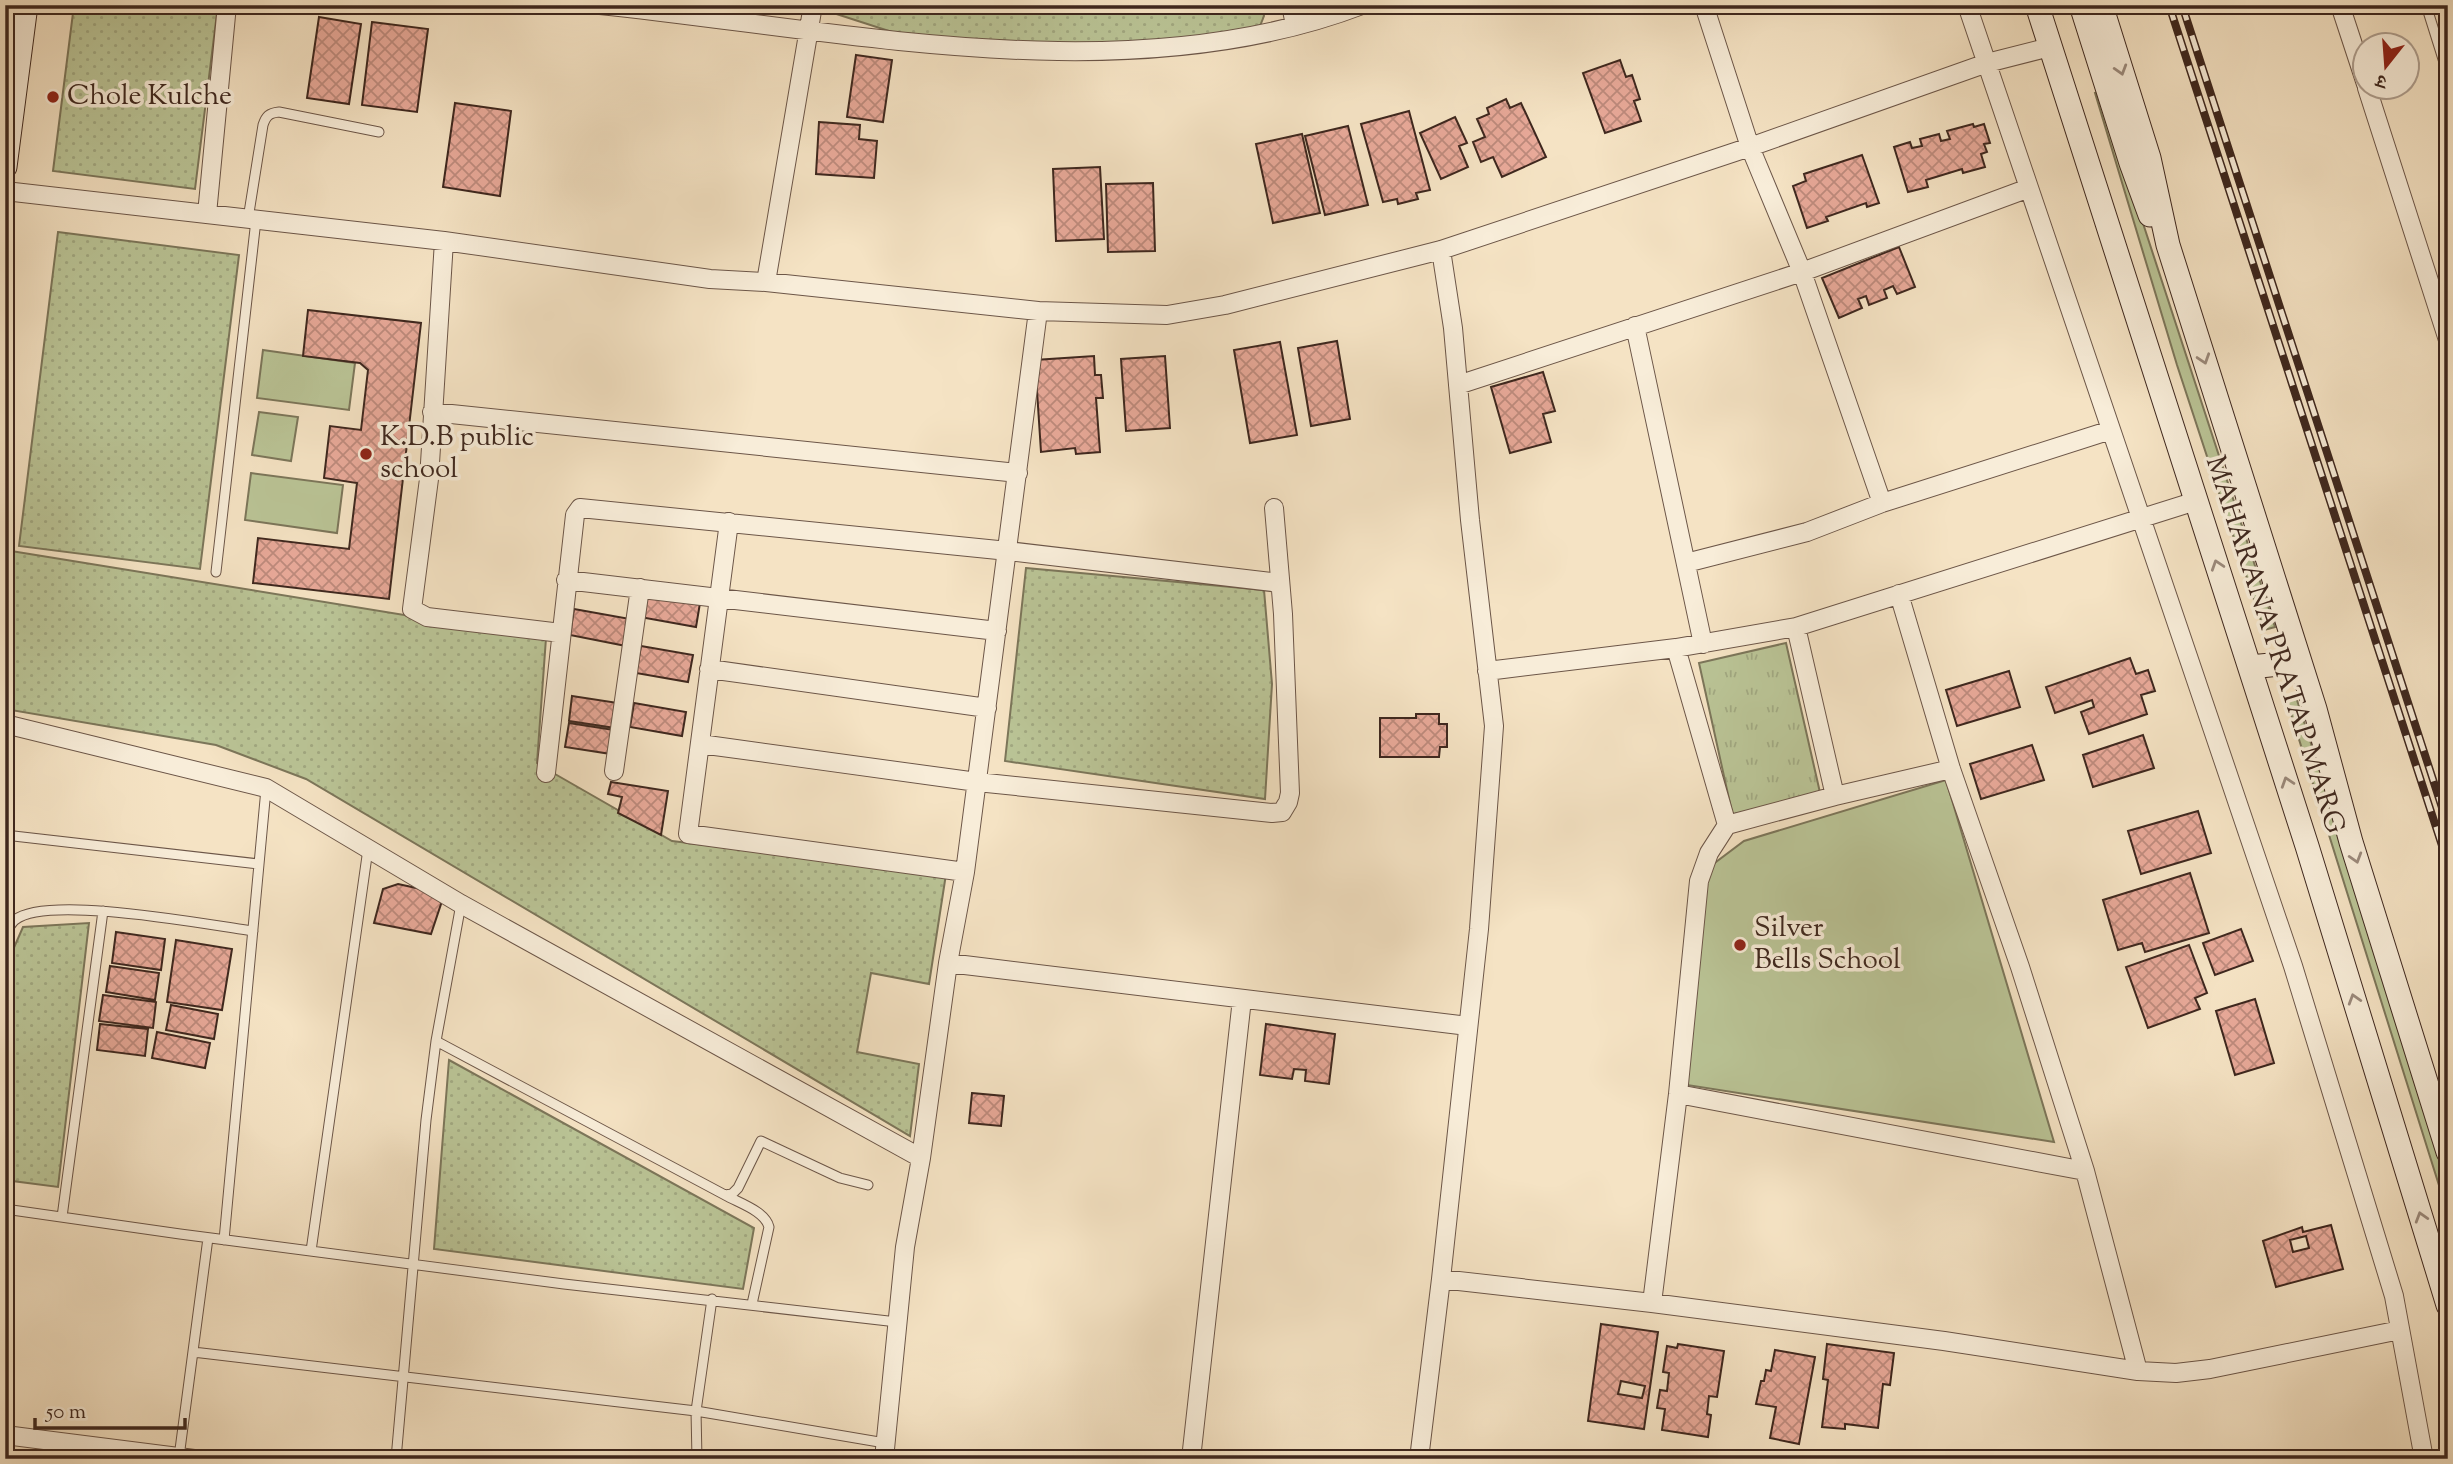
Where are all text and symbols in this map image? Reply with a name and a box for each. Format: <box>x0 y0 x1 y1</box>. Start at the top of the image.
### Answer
north arrow <box>2352 32 2422 102</box>
one-way arrow <box>2113 64 2128 76</box>
text: उ <box>2372 65 2392 95</box>
place label: Chole Kulche <box>67 77 232 117</box>
marker: Chole Kulche <box>45 89 61 105</box>
one-way arrow <box>2196 353 2211 365</box>
place label: K.D.B public school <box>380 418 534 490</box>
marker: K.D.B public school <box>358 446 374 462</box>
street label: MAHARANA PRATAP MARG <box>2194 451 2354 839</box>
one-way arrow <box>2211 560 2225 572</box>
one-way arrow <box>2280 776 2295 788</box>
one-way arrow <box>2348 852 2363 864</box>
place label: Silver Bells School <box>1754 909 1901 981</box>
marker: Silver Bells School <box>1732 937 1748 953</box>
one-way arrow <box>2348 994 2362 1006</box>
one-way arrow <box>2414 1211 2429 1223</box>
scale bar <box>35 1387 186 1431</box>
text: 50 m <box>45 1398 86 1428</box>

